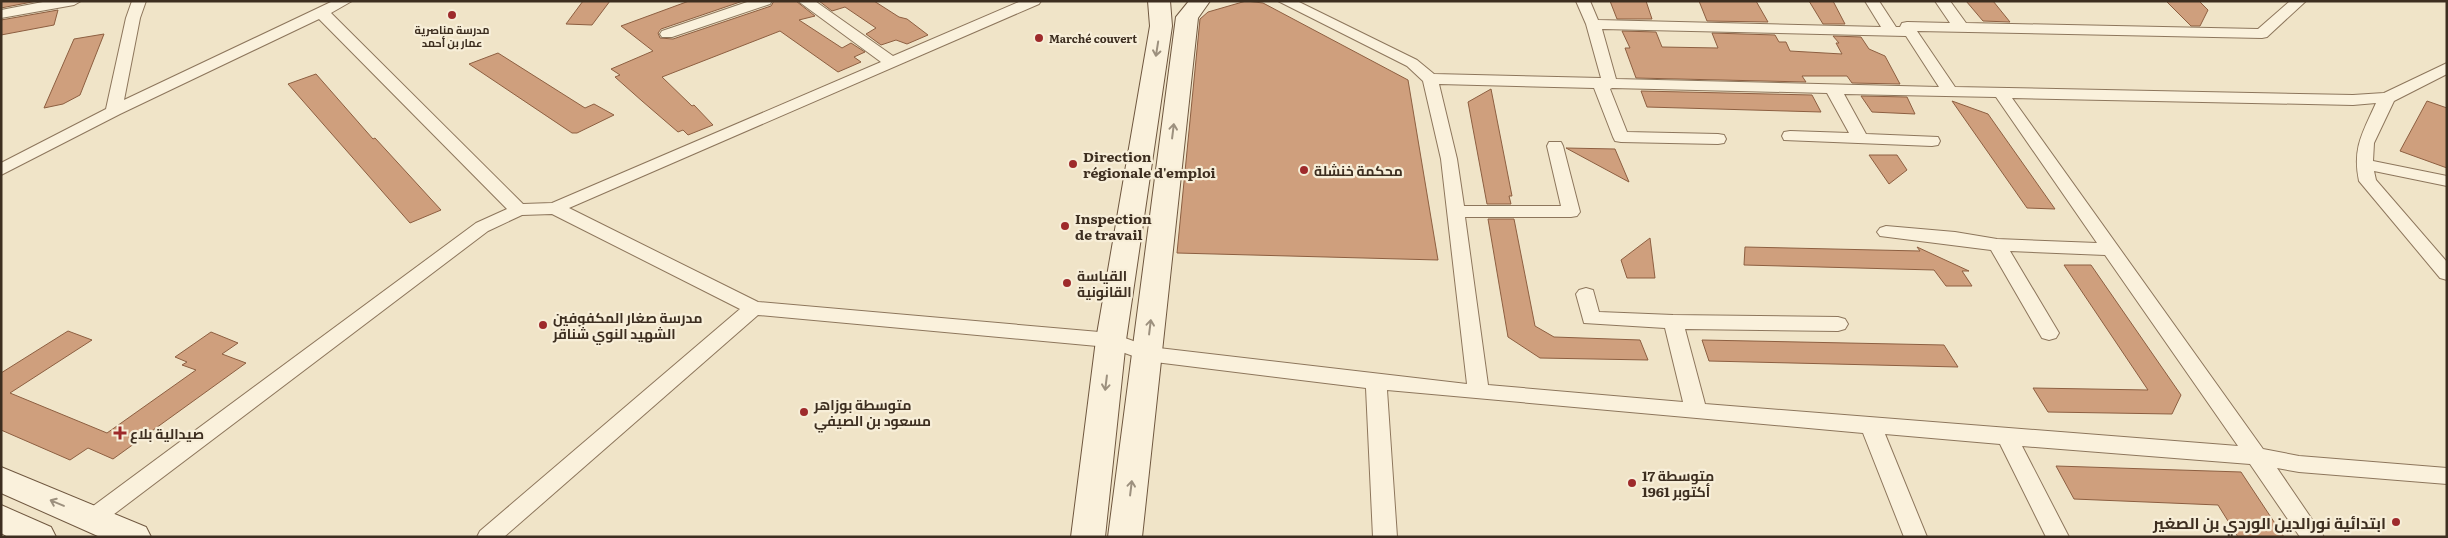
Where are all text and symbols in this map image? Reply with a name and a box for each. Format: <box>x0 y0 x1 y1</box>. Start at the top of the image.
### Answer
marker: مدرسة مناصرية عمار بن أحمد <box>446 9 458 21</box>
place label: مدرسة مناصرية عمار بن أحمد <box>414 21 490 50</box>
place label: Marché couvert <box>1049 30 1137 46</box>
marker: Marché couvert <box>1033 32 1045 44</box>
one-way arrow <box>1152 41 1162 57</box>
one-way arrow <box>1168 123 1178 139</box>
place label: Direction régionale d'emploi <box>1083 146 1216 182</box>
marker: Direction régionale d'emploi <box>1067 158 1079 170</box>
place label: محكمة خنشلة <box>1314 160 1403 180</box>
marker: محكمة خنشلة <box>1298 164 1310 176</box>
place label: Inspection de travail <box>1075 208 1152 244</box>
marker: Inspection de travail <box>1059 220 1071 232</box>
place label: القياسة القانونية <box>1077 265 1132 301</box>
marker: القياسة القانونية <box>1061 277 1073 289</box>
place label: مدرسة صغار المكفوفين الشهيد النوي شناقر <box>552 307 702 345</box>
marker: مدرسة صغار المكفوفين الشهيد النوي شناقر <box>537 319 549 331</box>
one-way arrow <box>1145 319 1155 335</box>
one-way arrow <box>1101 375 1111 391</box>
place label: متوسطة بوزاهر مسعود بن الصيفي <box>813 394 931 433</box>
marker: متوسطة بوزاهر مسعود بن الصيفي <box>798 406 810 418</box>
place label: صيدالية بلاع <box>130 423 204 444</box>
marker: صيدالية بلاع <box>114 427 126 439</box>
place label: متوسطة 17 أكتوبر 1961 <box>1642 465 1714 501</box>
marker: متوسطة 17 أكتوبر 1961 <box>1626 477 1638 489</box>
one-way arrow <box>1126 481 1136 497</box>
one-way arrow <box>50 497 65 507</box>
place label: ابتدائية نورالدين الوردي بن الصغير <box>2152 510 2386 536</box>
marker: ابتدائية نورالدين الوردي بن الصغير <box>2390 516 2402 528</box>

